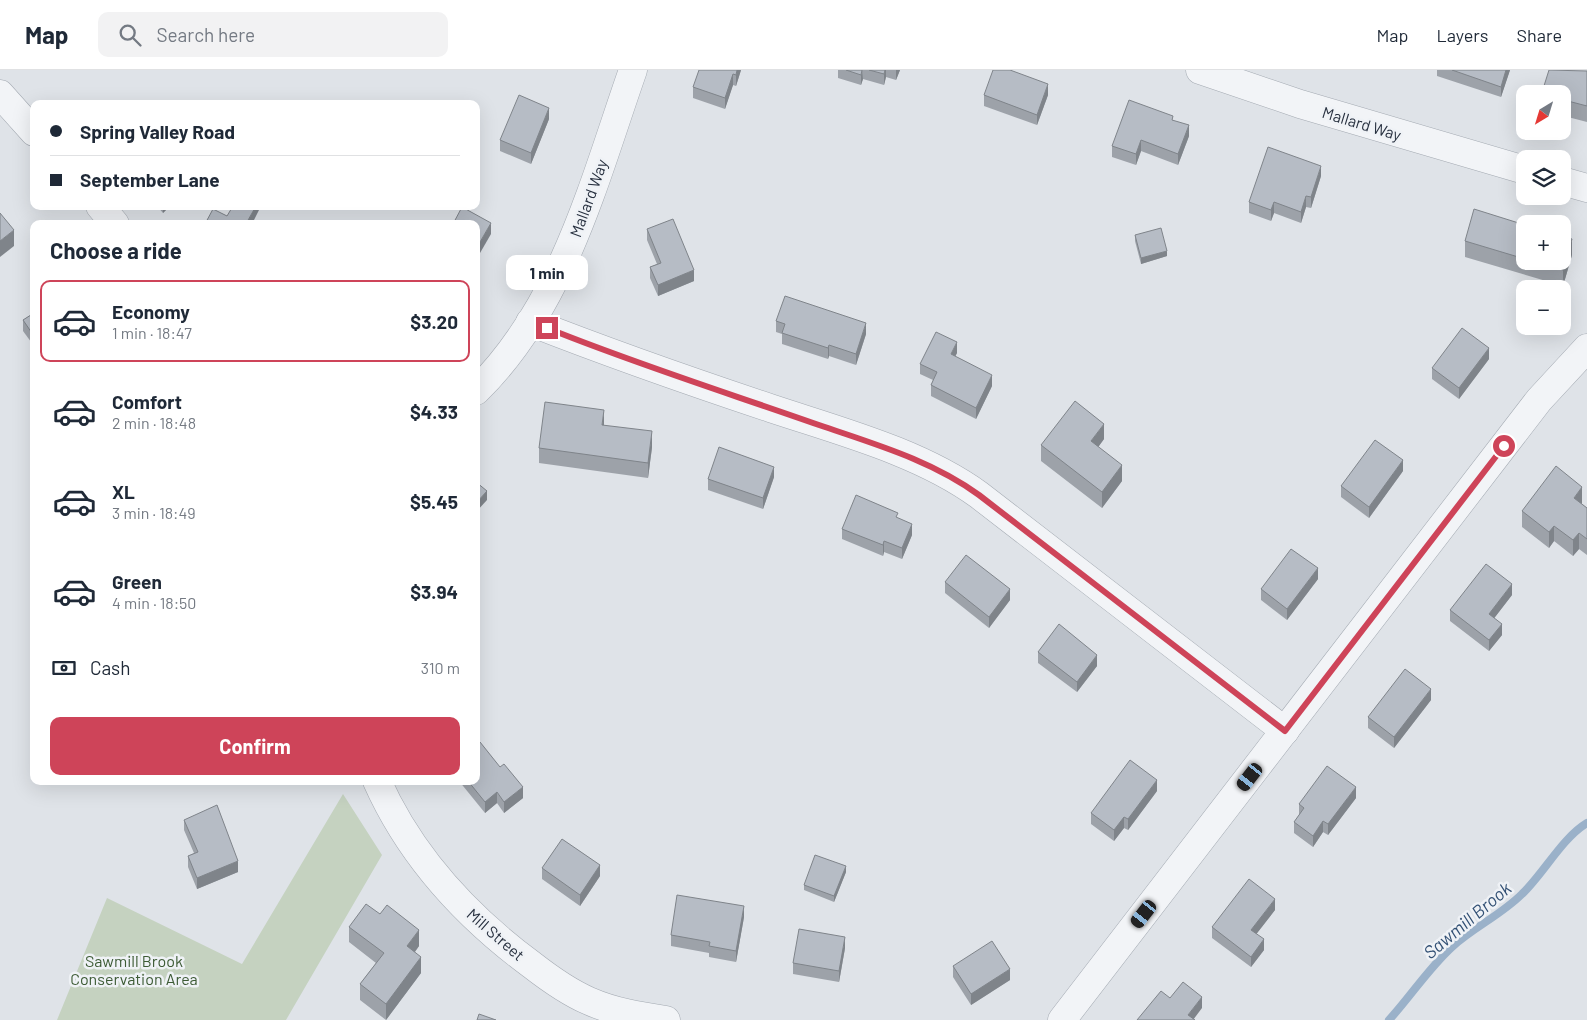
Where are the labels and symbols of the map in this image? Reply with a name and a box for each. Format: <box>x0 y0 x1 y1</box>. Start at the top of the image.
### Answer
north arrow <box>1516 85 1571 140</box>
street label: Mallard Way <box>1320 102 1404 144</box>
street label: Mallard Way <box>565 156 611 240</box>
callout: 1 min <box>506 256 588 290</box>
route end <box>536 317 558 339</box>
route start <box>1493 435 1515 457</box>
car <box>1234 761 1265 793</box>
water label: Sawmill Brook <box>1419 877 1516 963</box>
car <box>1128 898 1159 930</box>
street label: Mill Street <box>463 904 529 964</box>
park label: Sawmill Brook Conservation Area <box>70 951 198 988</box>

